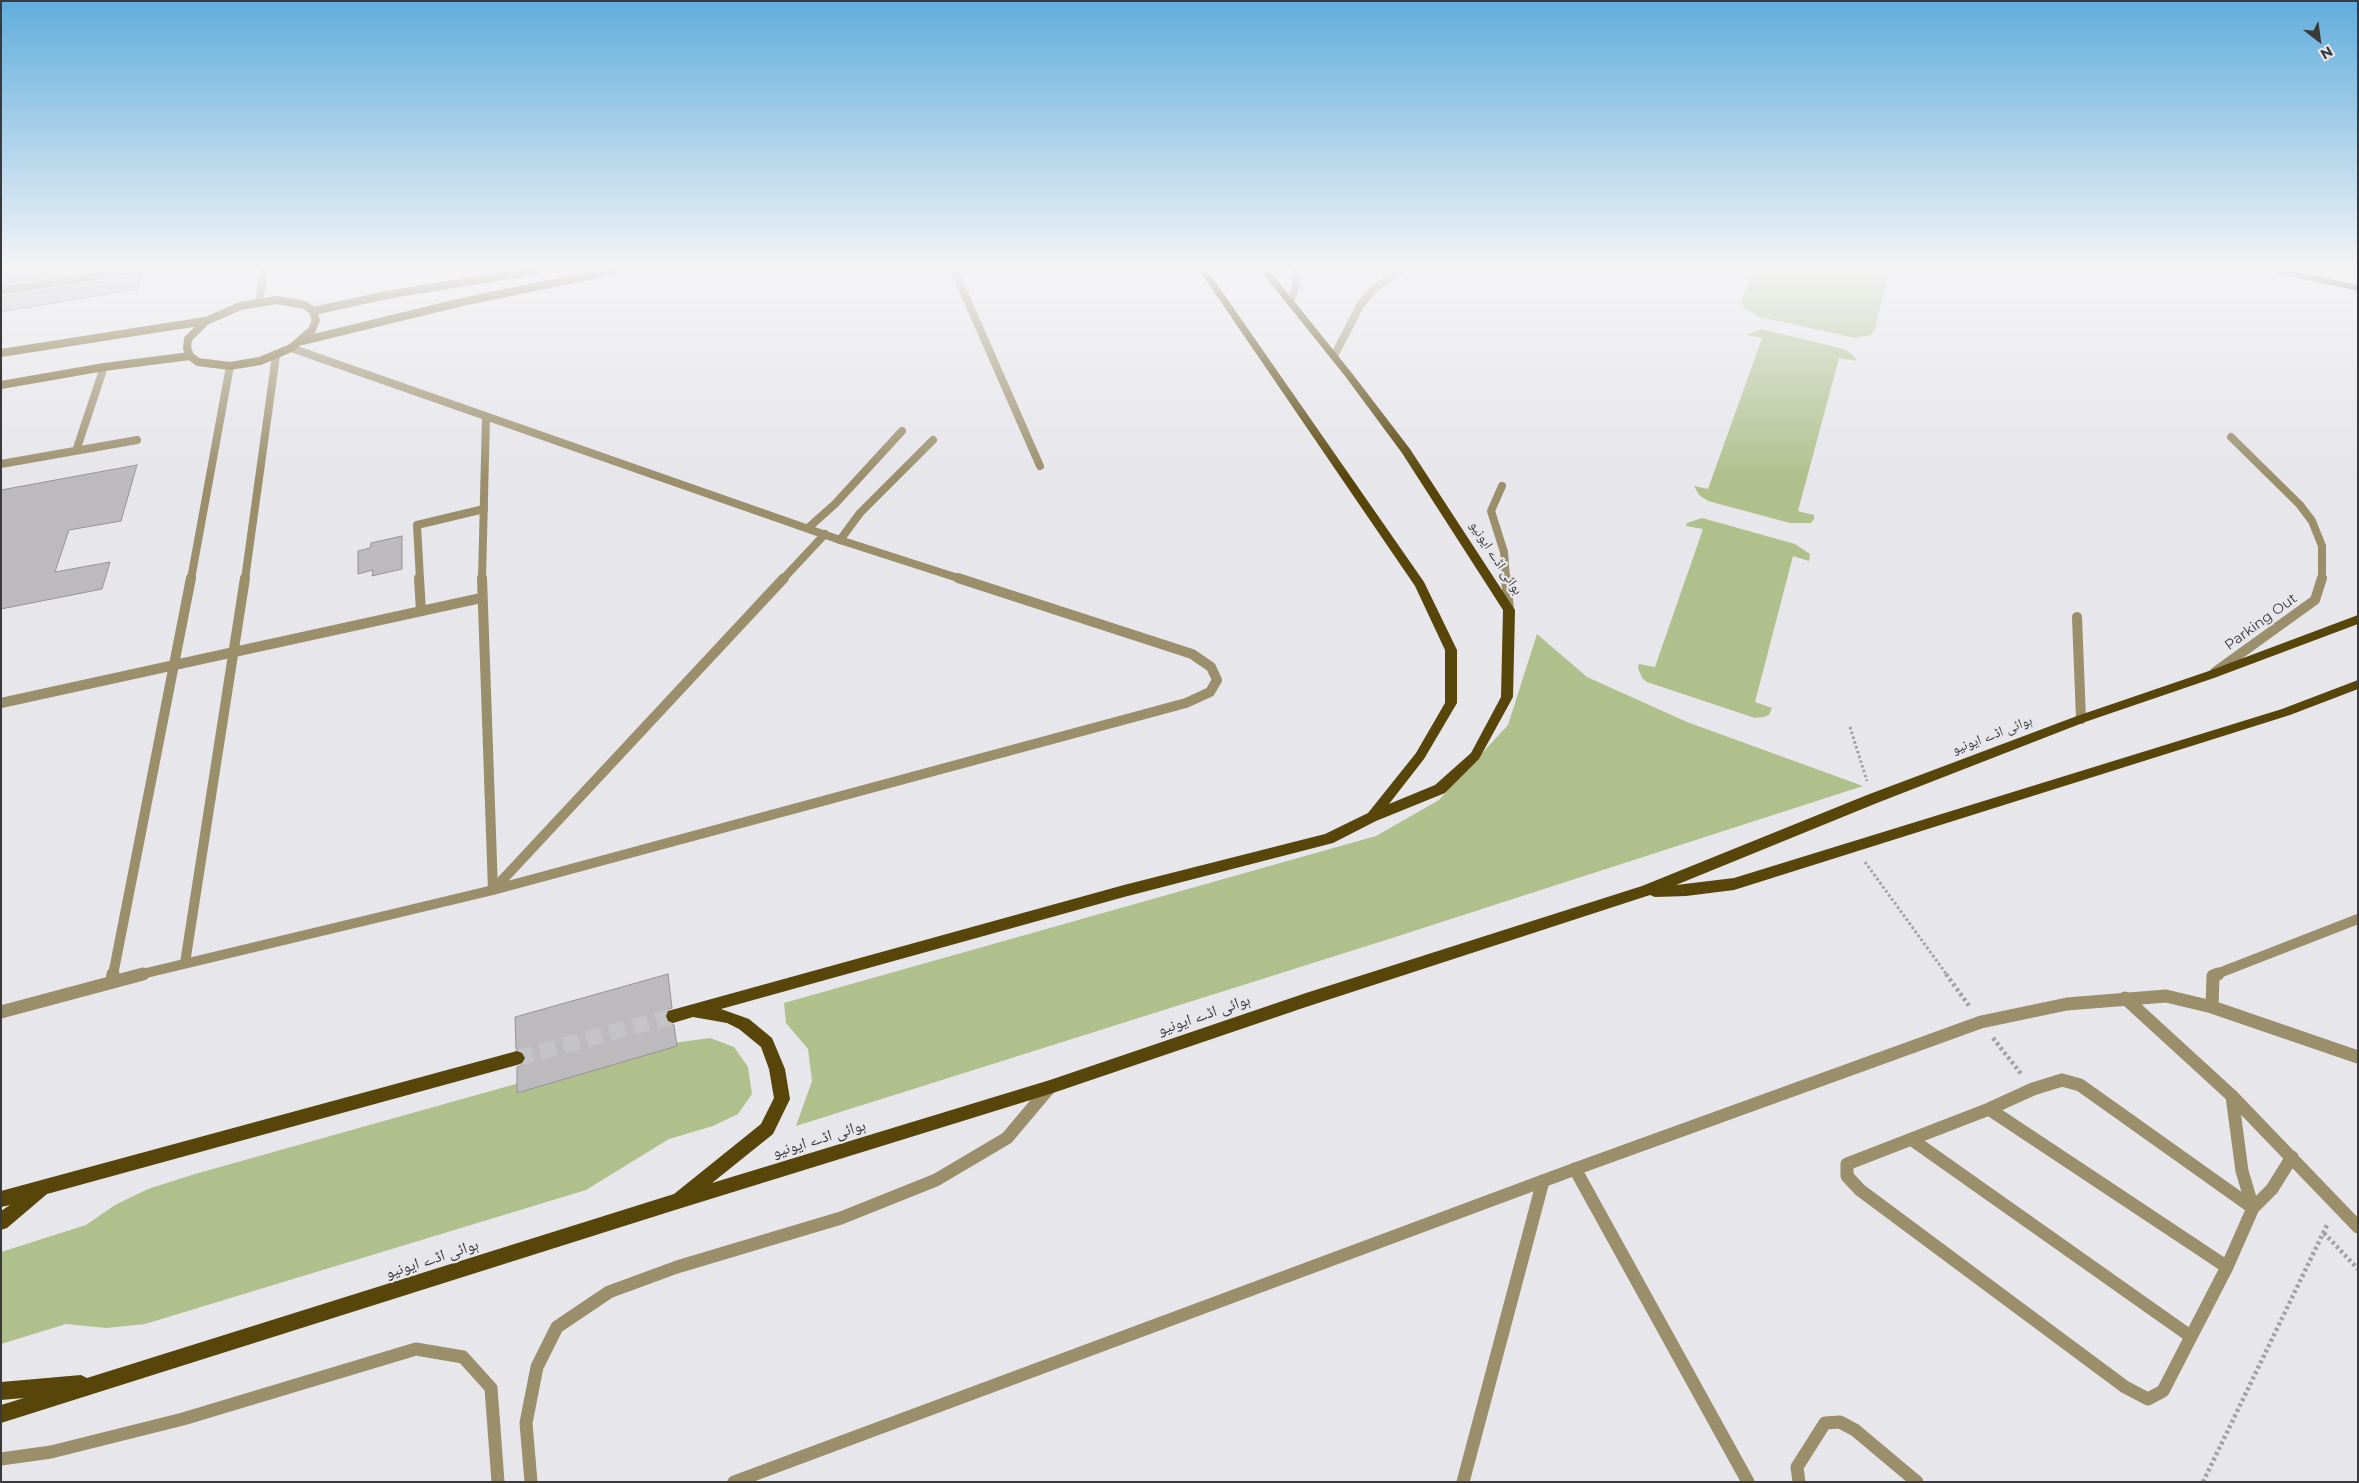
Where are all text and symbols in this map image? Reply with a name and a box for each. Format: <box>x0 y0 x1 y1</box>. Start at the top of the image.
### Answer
north arrow <box>2294 15 2344 65</box>
text: N <box>2317 42 2336 64</box>
street label: ہوائی اڈے ایونیو <box>1466 518 1526 598</box>
street label: Parking Out <box>2222 590 2300 654</box>
street label: ہوائی اڈے ایونیو <box>1949 712 2035 758</box>
street label: ہوائی اڈے ایونیو <box>1155 990 1253 1040</box>
street label: ہوائی اڈے ایونیو <box>770 1116 868 1162</box>
street label: ہوائی اڈے ایونیو <box>383 1235 481 1283</box>

